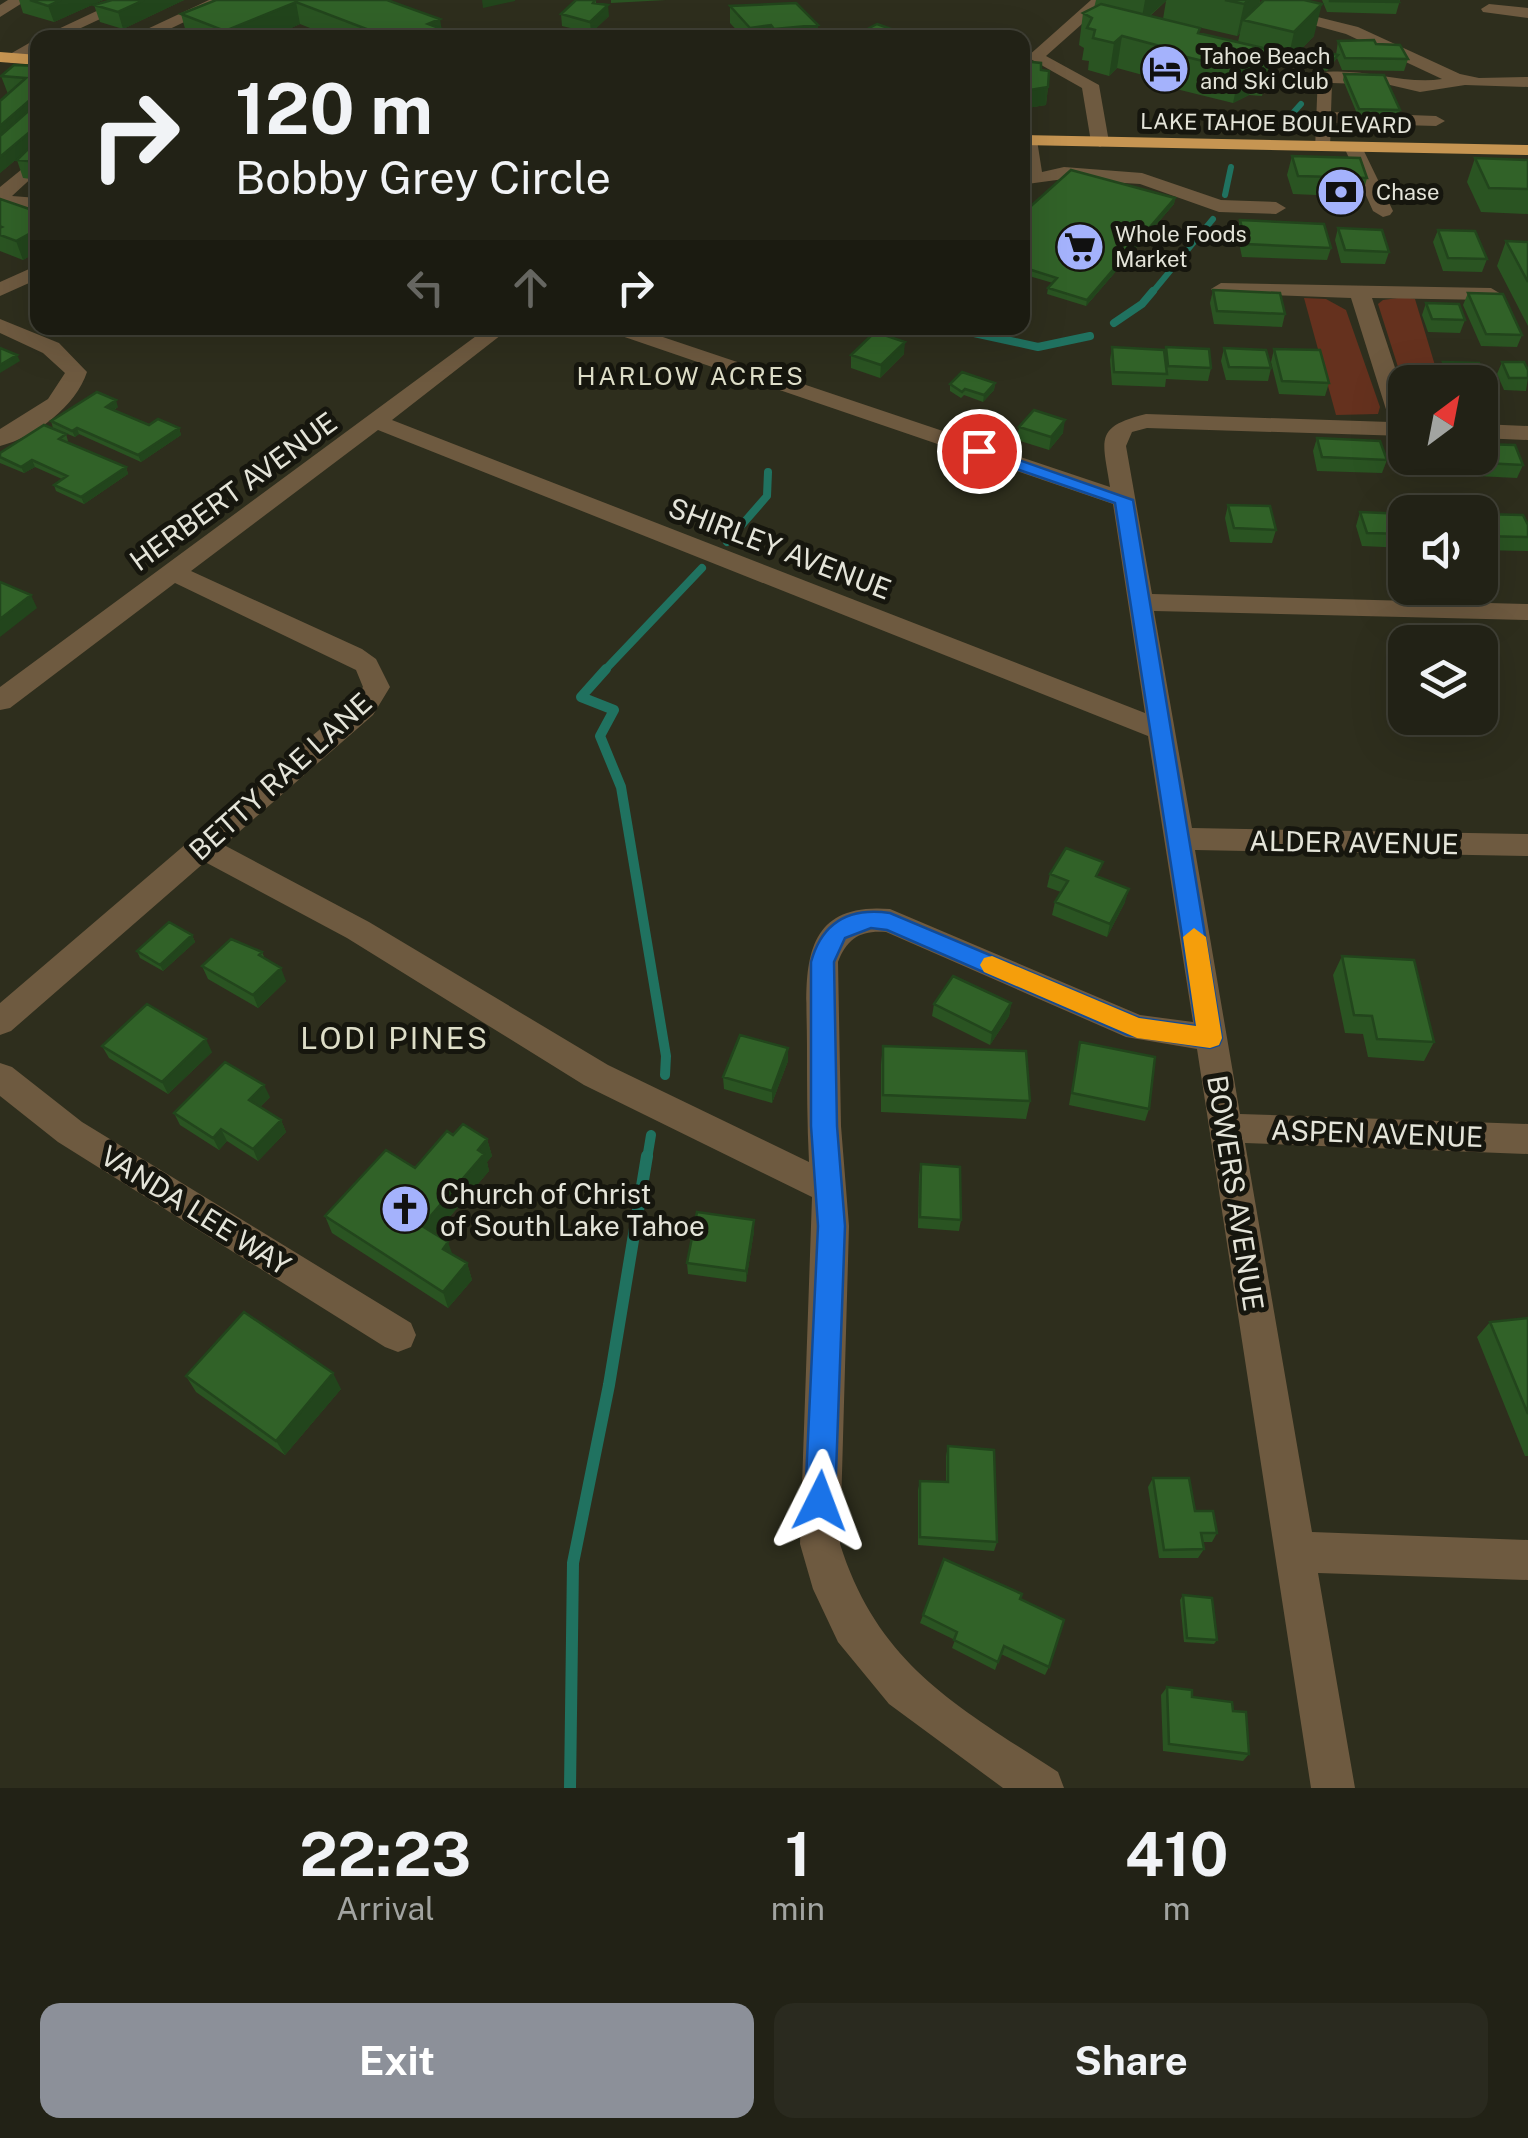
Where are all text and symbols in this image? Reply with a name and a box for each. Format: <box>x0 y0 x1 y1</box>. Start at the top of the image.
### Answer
hotel icon: Tahoe Beach and Ski Club <box>1139 43 1191 95</box>
place label: Tahoe Beach and Ski Club <box>1200 43 1331 94</box>
text: 120 m <box>235 67 433 150</box>
icon: right <box>70 70 200 200</box>
street label: LAKE TAHOE BOULEVARD <box>1140 108 1412 138</box>
text: Bobby Grey Circle <box>235 151 611 204</box>
bank icon: Chase <box>1315 166 1367 218</box>
place label: Chase <box>1376 179 1439 205</box>
supermarket icon: Whole Foods Market <box>1054 221 1106 273</box>
place label: Whole Foods Market <box>1115 221 1247 272</box>
icon: left <box>398 260 453 315</box>
icon: ahead <box>503 260 558 315</box>
icon: right <box>608 260 663 315</box>
district label: HARLOW ACRES <box>577 361 805 391</box>
north arrow <box>1388 365 1498 475</box>
map controls <box>1388 365 1498 735</box>
street label: HERBERT AVENUE <box>123 405 343 577</box>
pin <box>937 409 1022 494</box>
icon: arrive <box>952 424 1007 479</box>
street label: SHIRLEY AVENUE <box>664 490 896 606</box>
button: sound <box>1388 495 1498 605</box>
button: layers <box>1388 625 1498 735</box>
street label: BETTY RAE LANE <box>182 686 378 866</box>
street label: ALDER AVENUE <box>1249 824 1459 860</box>
district label: LODI PINES <box>300 1020 490 1056</box>
street label: BOWERS AVENUE <box>1201 1073 1271 1313</box>
street label: ASPEN AVENUE <box>1270 1113 1484 1153</box>
street label: VANDA LEE WAY <box>95 1138 297 1282</box>
place label: Church of Christ of South Lake Tahoe <box>440 1177 705 1242</box>
church icon: Church of Christ of South Lake Tahoe <box>379 1183 431 1235</box>
position arrow <box>768 1449 872 1553</box>
text: 22:23 <box>300 1819 471 1890</box>
text: 1 <box>785 1819 811 1890</box>
text: 410 <box>1125 1819 1228 1890</box>
text: Arrival <box>336 1890 435 1927</box>
text: min <box>771 1890 825 1927</box>
text: m <box>1163 1890 1190 1927</box>
button: Exit <box>40 2003 754 2118</box>
button: Share <box>774 2003 1488 2118</box>

